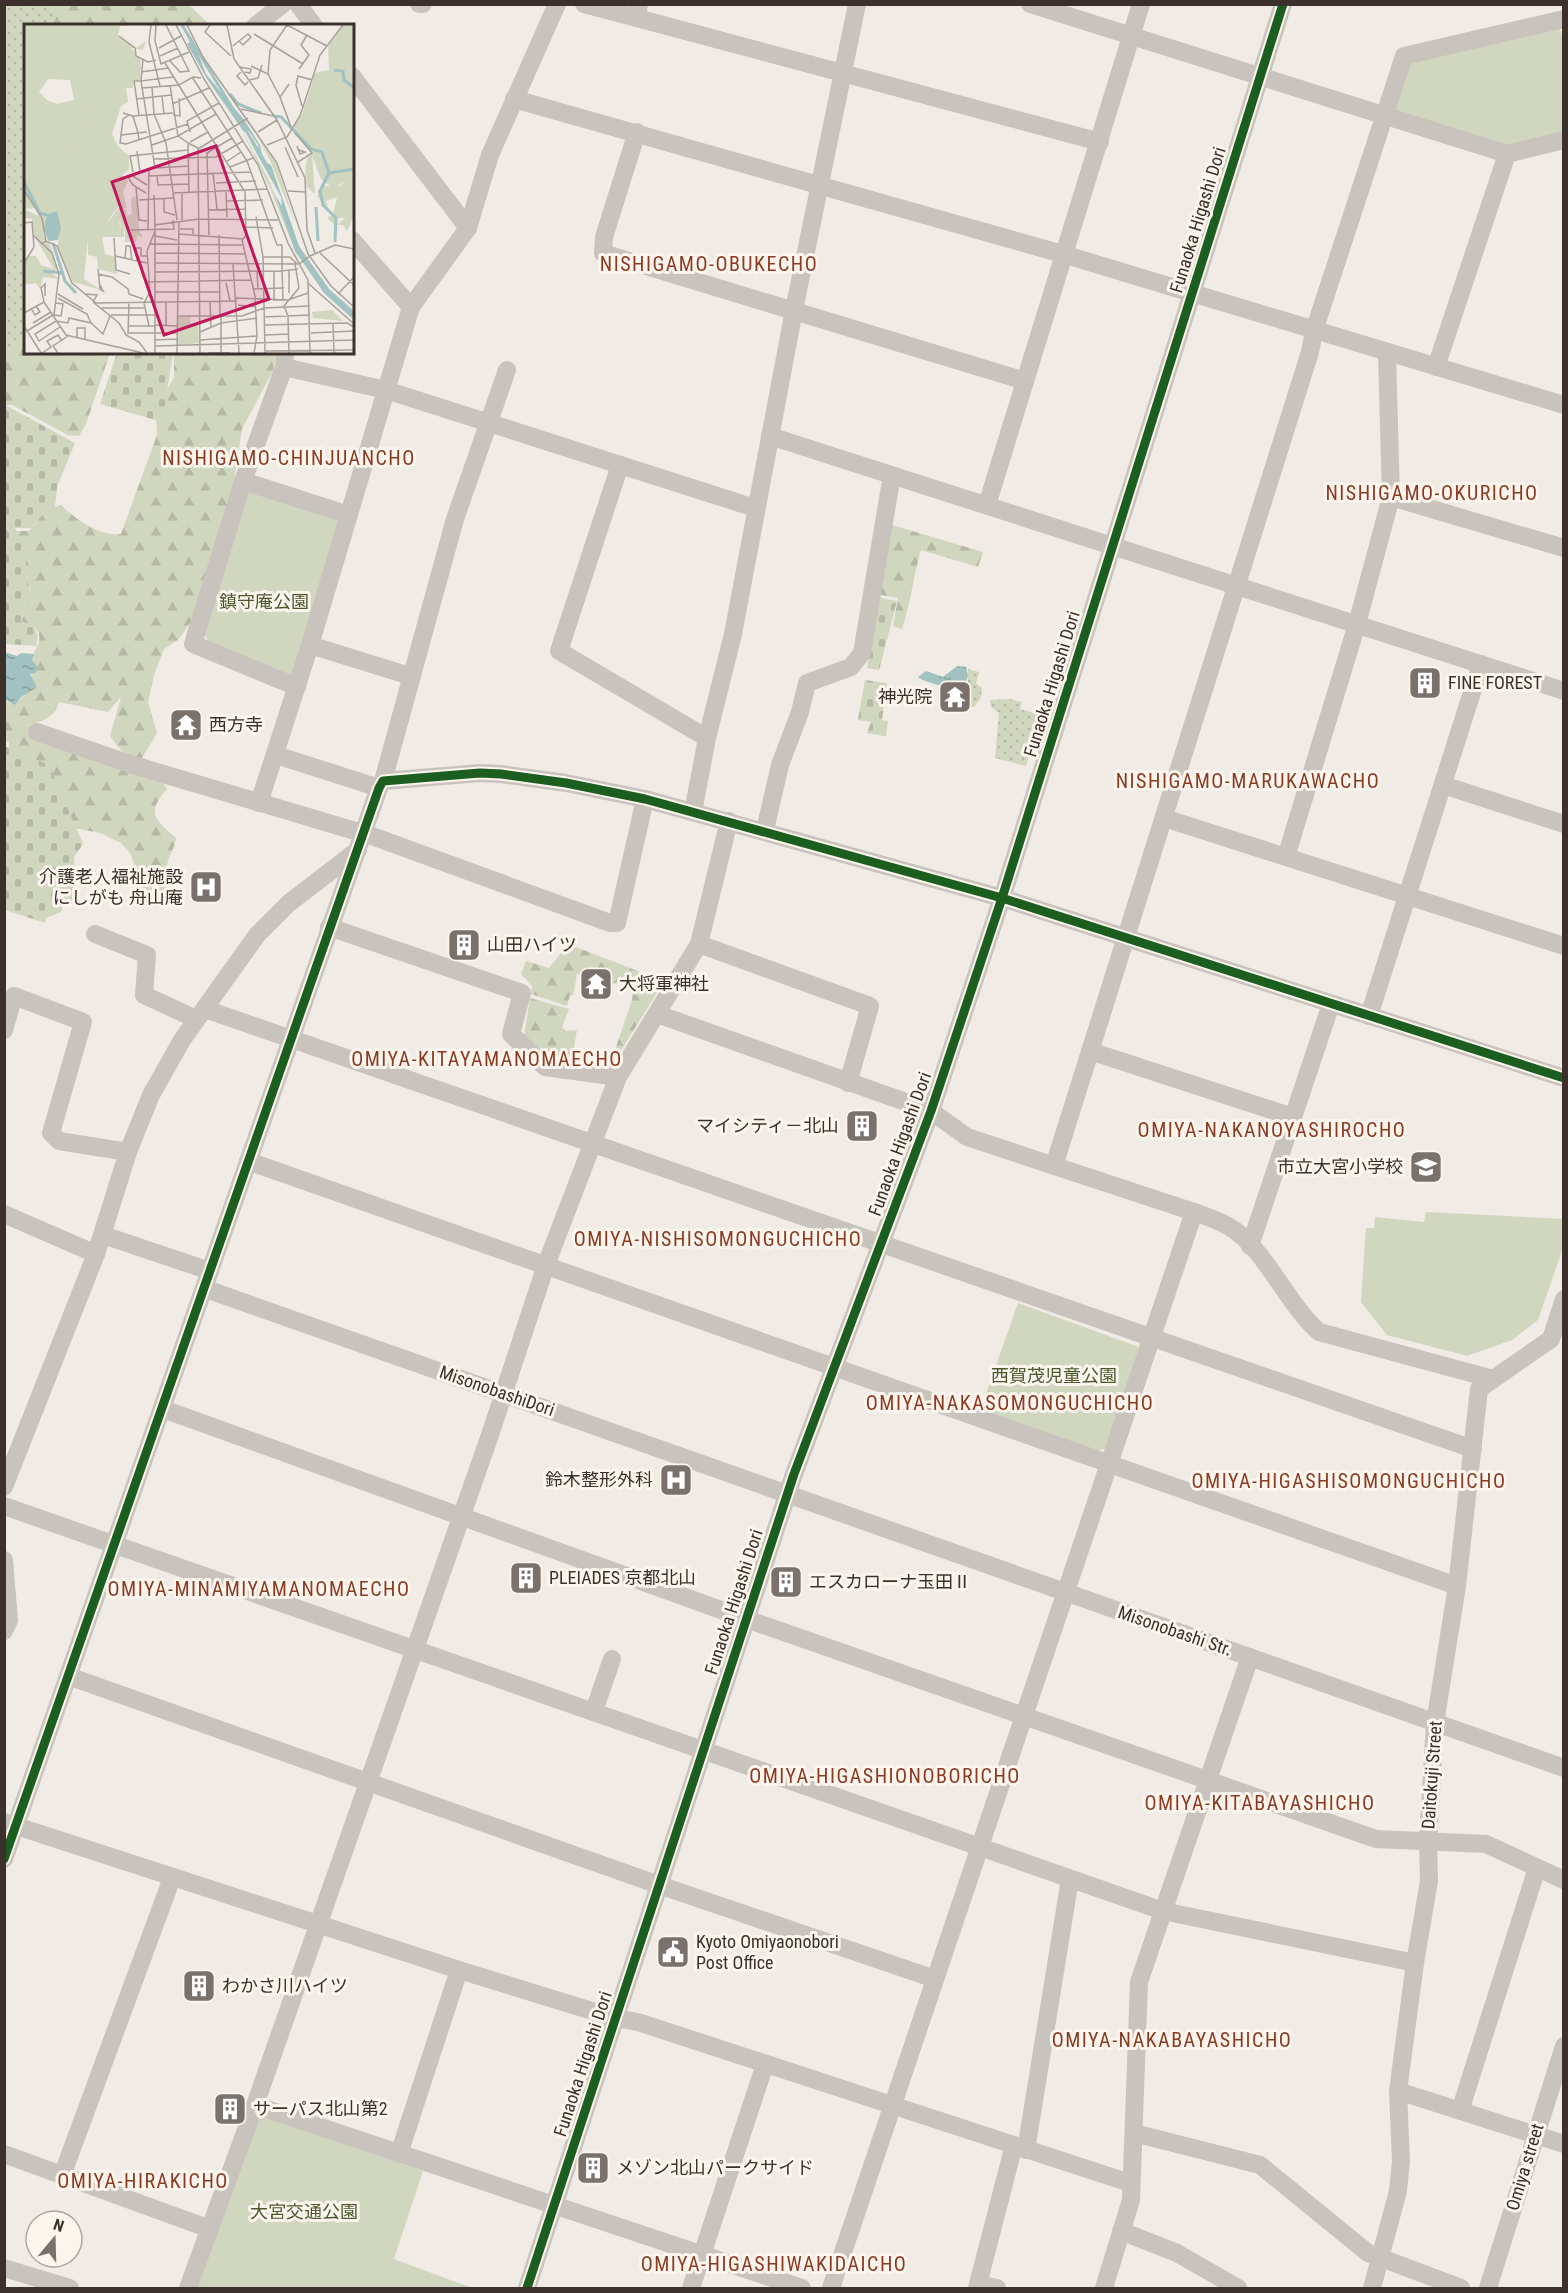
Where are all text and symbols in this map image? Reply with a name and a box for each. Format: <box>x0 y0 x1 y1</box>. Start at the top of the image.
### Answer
inset map <box>24 24 354 354</box>
street label: Funaoka Higashi Dori <box>1165 144 1230 295</box>
district label: NISHIGAMO-OBUKECHO <box>600 252 818 276</box>
district label: NISHIGAMO-CHINJUANCHO <box>162 446 416 470</box>
district label: NISHIGAMO-OKURICHO <box>1325 481 1539 505</box>
park label: 鎮守庵公園 <box>219 591 309 612</box>
street label: Funaoka Higashi Dori <box>1019 608 1084 759</box>
building icon: FINE FOREST <box>1407 665 1443 701</box>
place label: FINE FOREST <box>1448 672 1542 693</box>
temple icon: 神光院 <box>937 679 973 715</box>
place label: 神光院 <box>878 686 932 707</box>
temple icon: 西方寺 <box>168 707 204 743</box>
place label: 西方寺 <box>209 714 263 735</box>
district label: NISHIGAMO-MARUKAWACHO <box>1116 769 1380 793</box>
place label: 介護老人福祉施設 にしがも 舟山庵 <box>39 866 183 908</box>
hospital icon: 介護老人福祉施設 にしがも 舟山庵 <box>188 869 224 905</box>
building icon: 山田ハイツ <box>446 927 482 963</box>
place label: 山田ハイツ <box>487 934 577 955</box>
temple icon: 大将軍神社 <box>578 966 614 1002</box>
place label: 大将軍神社 <box>619 973 709 994</box>
district label: OMIYA-KITAYAMANOMAECHO <box>351 1047 623 1071</box>
street label: Funaoka Higashi Dori <box>864 1069 935 1219</box>
building icon: マイシティ－北山 <box>844 1108 880 1144</box>
place label: マイシティ－北山 <box>696 1115 839 1136</box>
district label: OMIYA-NAKANOYASHIROCHO <box>1138 1118 1406 1142</box>
school or university icon: 市立大宮小学校 <box>1408 1149 1444 1185</box>
place label: 市立大宮小学校 <box>1277 1156 1403 1177</box>
district label: OMIYA-NISHISOMONGUCHICHO <box>574 1227 862 1251</box>
street label: MisonobashiDori <box>437 1361 557 1420</box>
park label: 西賀茂児童公園 <box>991 1365 1117 1386</box>
district label: OMIYA-NAKASOMONGUCHICHO <box>866 1391 1154 1415</box>
hospital icon: 鈴木整形外科 <box>658 1462 694 1498</box>
place label: 鈴木整形外科 <box>545 1469 653 1490</box>
district label: OMIYA-HIGASHISOMONGUCHICHO <box>1192 1469 1506 1493</box>
street label: Funaoka Higashi Dori <box>700 1527 767 1677</box>
building icon: PLEIADES 京都北山 <box>508 1560 544 1596</box>
building icon: エスカローナ玉田Ⅱ <box>768 1564 804 1600</box>
place label: PLEIADES 京都北山 <box>549 1567 696 1588</box>
place label: エスカローナ玉田Ⅱ <box>809 1571 971 1592</box>
district label: OMIYA-MINAMIYAMANOMAECHO <box>108 1577 410 1601</box>
street label: Misonobashi Str. <box>1115 1601 1235 1660</box>
street label: Daitokuji Street <box>1417 1720 1446 1830</box>
district label: OMIYA-HIGASHIONOBORICHO <box>749 1764 1021 1788</box>
district label: OMIYA-KITABAYASHICHO <box>1145 1791 1375 1815</box>
place label: Kyoto Omiyaonobori Post Office <box>696 1931 839 1973</box>
public building icon: Kyoto Omiyaonobori Post Office <box>655 1934 691 1970</box>
building icon: わかさ川ハイツ <box>181 1968 217 2004</box>
place label: わかさ川ハイツ <box>222 1975 348 1996</box>
street label: Funaoka Higashi Dori <box>549 1989 616 2139</box>
district label: OMIYA-NAKABAYASHICHO <box>1052 2028 1292 2052</box>
building icon: サーパス北山第2 <box>212 2091 248 2127</box>
place label: サーパス北山第2 <box>253 2098 388 2119</box>
street label: Omiya street <box>1501 2121 1548 2213</box>
building icon: メゾン北山パークサイド <box>575 2150 611 2186</box>
place label: メゾン北山パークサイド <box>616 2157 814 2178</box>
district label: OMIYA-HIRAKICHO <box>57 2169 229 2193</box>
park label: 大宮交通公園 <box>250 2201 358 2222</box>
north arrow <box>24 2209 84 2269</box>
text: N <box>51 2215 66 2236</box>
district label: OMIYA-HIGASHIWAKIDAICHO <box>641 2252 907 2276</box>

